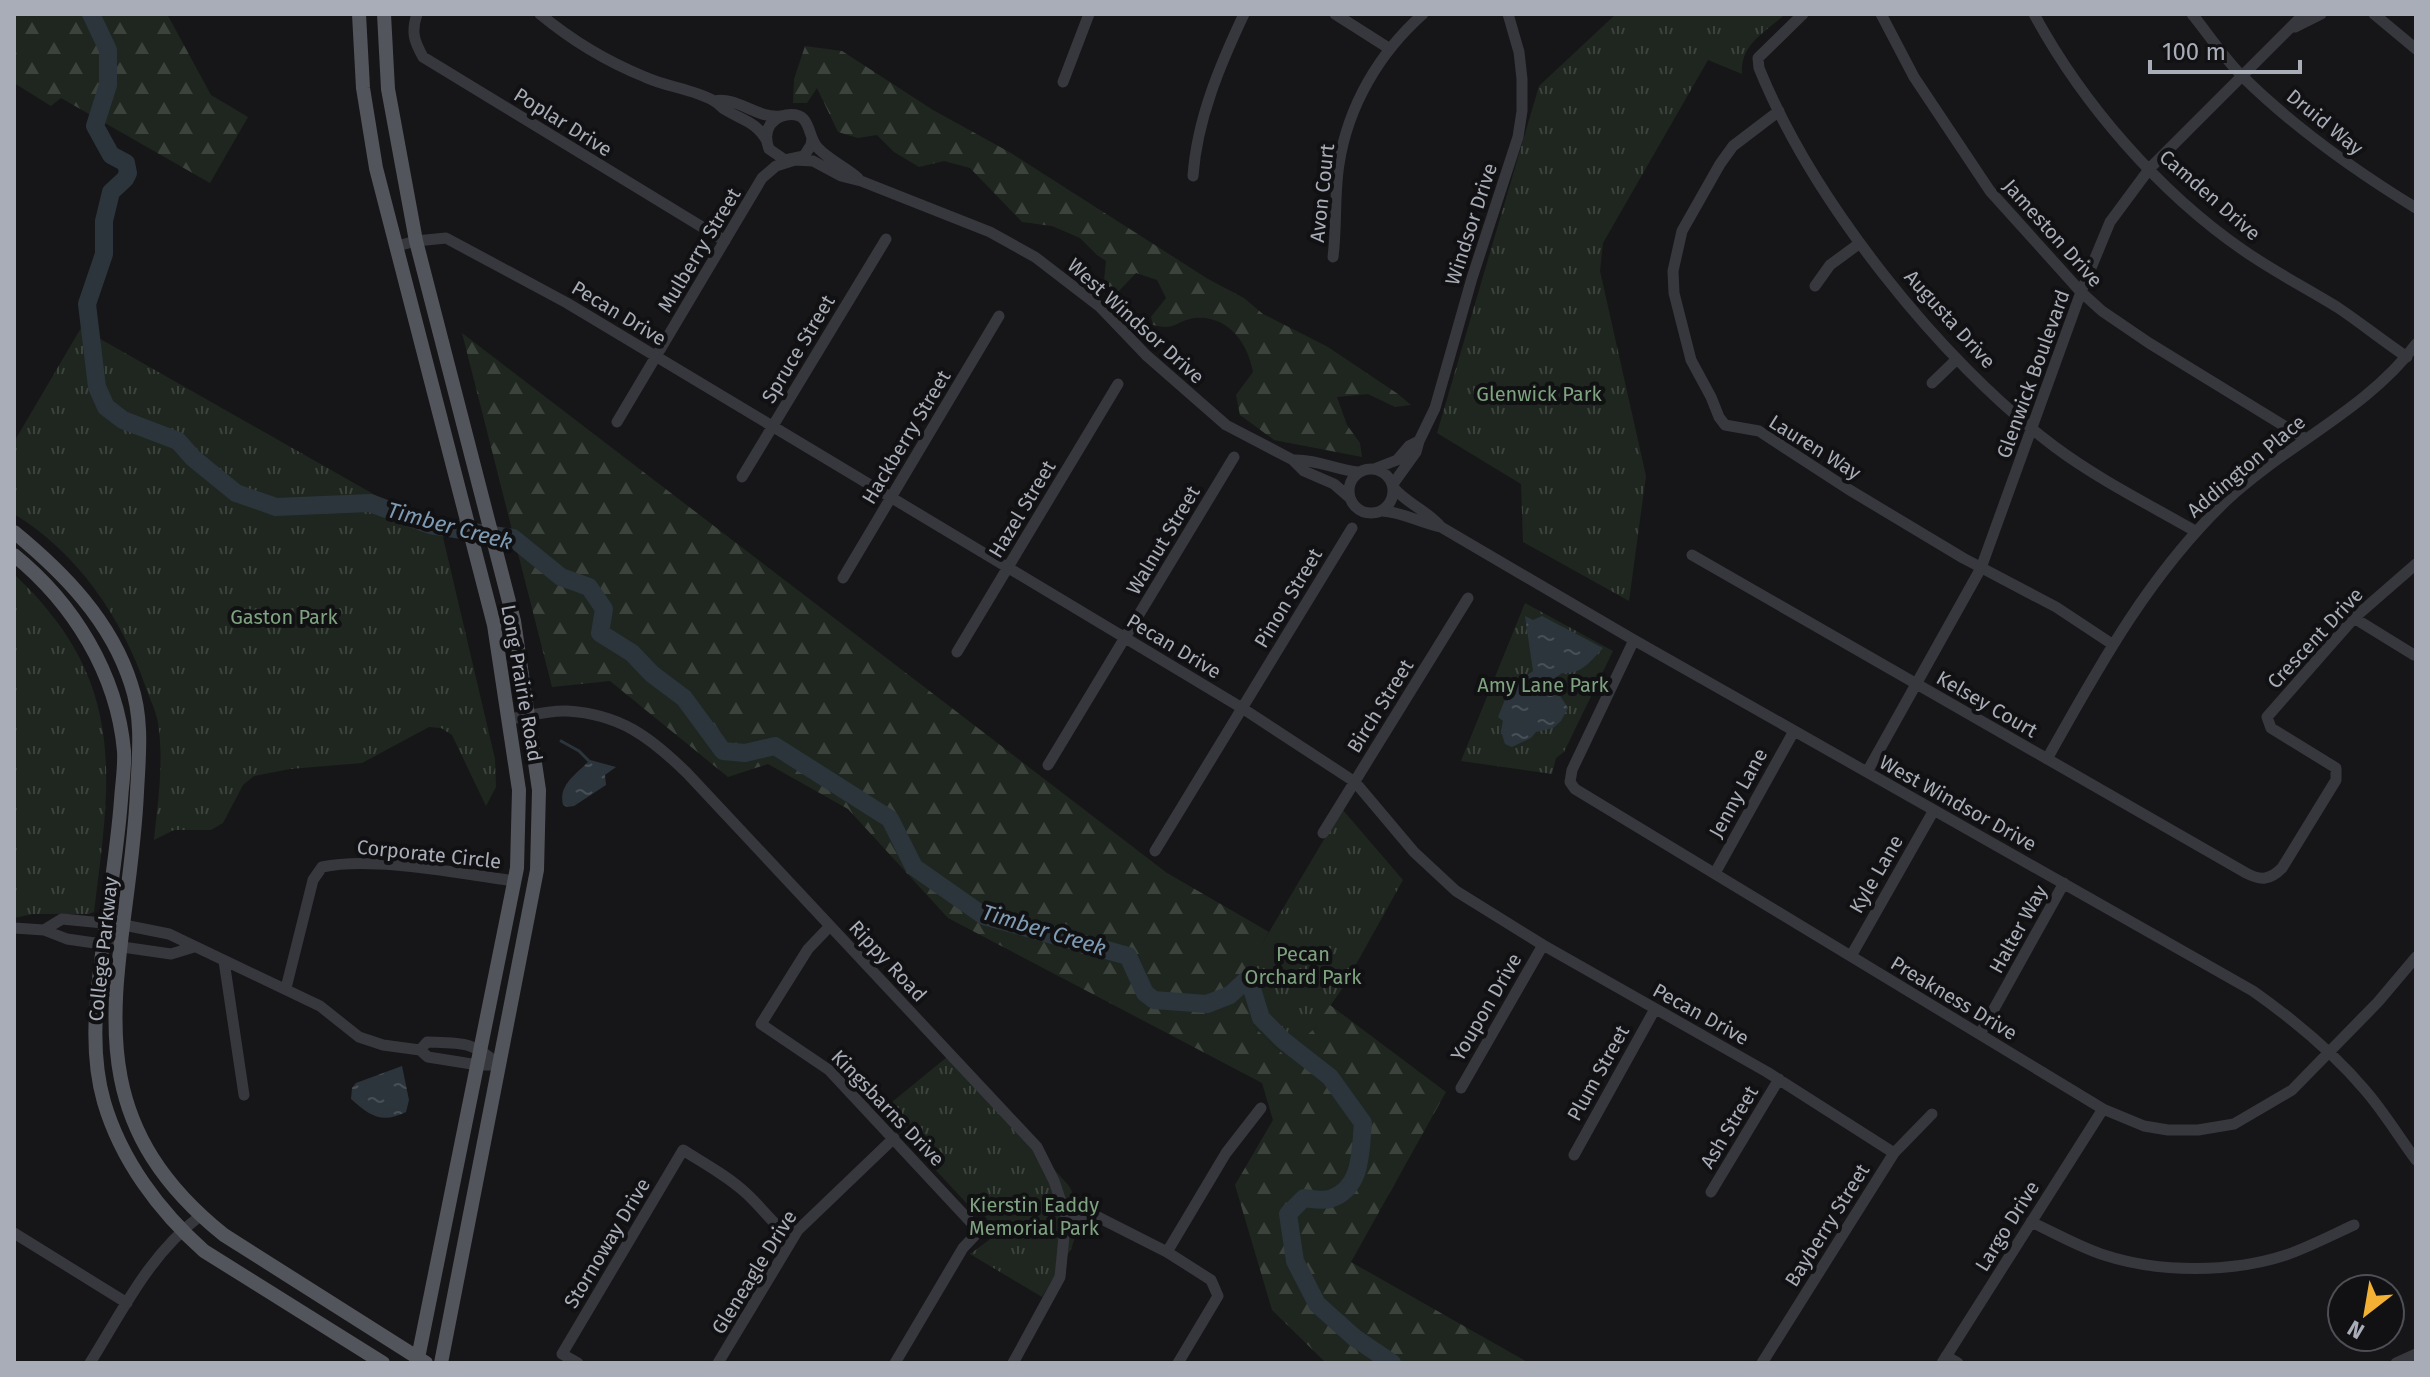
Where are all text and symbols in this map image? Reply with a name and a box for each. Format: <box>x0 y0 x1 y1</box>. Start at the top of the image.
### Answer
scale bar <box>2150 24 2300 74</box>
text: 100 m <box>2162 38 2226 66</box>
street label: Poplar Drive <box>510 82 616 162</box>
street label: Druid Way <box>2282 84 2368 160</box>
street label: Avon Court <box>1305 142 1339 243</box>
street label: Camden Drive <box>2155 145 2265 245</box>
street label: Windsor Drive <box>1440 160 1502 288</box>
street label: Jameston Drive <box>1998 174 2108 292</box>
street label: Mulberry Street <box>652 183 746 316</box>
street label: West Windsor Drive <box>1063 253 1209 389</box>
street label: Augusta Drive <box>1899 265 2001 373</box>
street label: Pecan Drive <box>567 275 671 351</box>
street label: Glenwick Boulevard <box>1991 286 2075 462</box>
street label: Spruce Street <box>756 290 840 407</box>
street label: Hackberry Street <box>857 365 956 508</box>
park label: Glenwick Park <box>1476 382 1602 406</box>
street label: Lauren Way <box>1765 409 1865 485</box>
street label: Addington Place <box>2182 410 2310 522</box>
street label: Hazel Street <box>984 455 1061 562</box>
street label: Walnut Street <box>1121 481 1205 599</box>
water label: Timber Creek <box>384 496 516 556</box>
street label: Pinon Street <box>1249 543 1328 652</box>
street label: Crescent Drive <box>2262 582 2368 694</box>
street label: Long Prairie Road <box>496 603 548 763</box>
park label: Gaston Park <box>230 605 339 629</box>
street label: Pecan Drive <box>1122 608 1226 684</box>
street label: Birch Street <box>1342 654 1419 757</box>
street label: Kelsey Court <box>1932 665 2042 743</box>
park label: Amy Lane Park <box>1477 673 1610 697</box>
street label: Jenny Lane <box>1704 744 1772 842</box>
street label: West Windsor Drive <box>1875 750 2041 856</box>
street label: Kyle Lane <box>1844 830 1908 918</box>
street label: Corporate Circle <box>356 834 502 874</box>
street label: College Parkway <box>83 875 123 1022</box>
street label: Halter Way <box>1984 880 2052 977</box>
water label: Timber Creek <box>979 898 1109 962</box>
street label: Rippy Road <box>844 915 932 1007</box>
park label: Pecan Orchard Park <box>1245 942 1362 989</box>
street label: Youpon Drive <box>1445 949 1527 1065</box>
street label: Preakness Drive <box>1886 951 2022 1045</box>
street label: Pecan Drive <box>1649 978 1753 1050</box>
street label: Plum Street <box>1562 1020 1634 1125</box>
street label: Kingsbarns Drive <box>826 1045 950 1171</box>
street label: Ash Street <box>1695 1081 1763 1173</box>
street label: Bayberry Street <box>1780 1159 1875 1291</box>
street label: Stornoway Drive <box>559 1174 655 1312</box>
street label: Largo Drive <box>1970 1176 2044 1276</box>
park label: Kierstin Eaddy Memorial Park <box>969 1193 1100 1240</box>
street label: Gleneagle Drive <box>706 1206 802 1338</box>
north arrow <box>2326 1273 2406 1353</box>
text: N <box>2343 1314 2369 1345</box>

